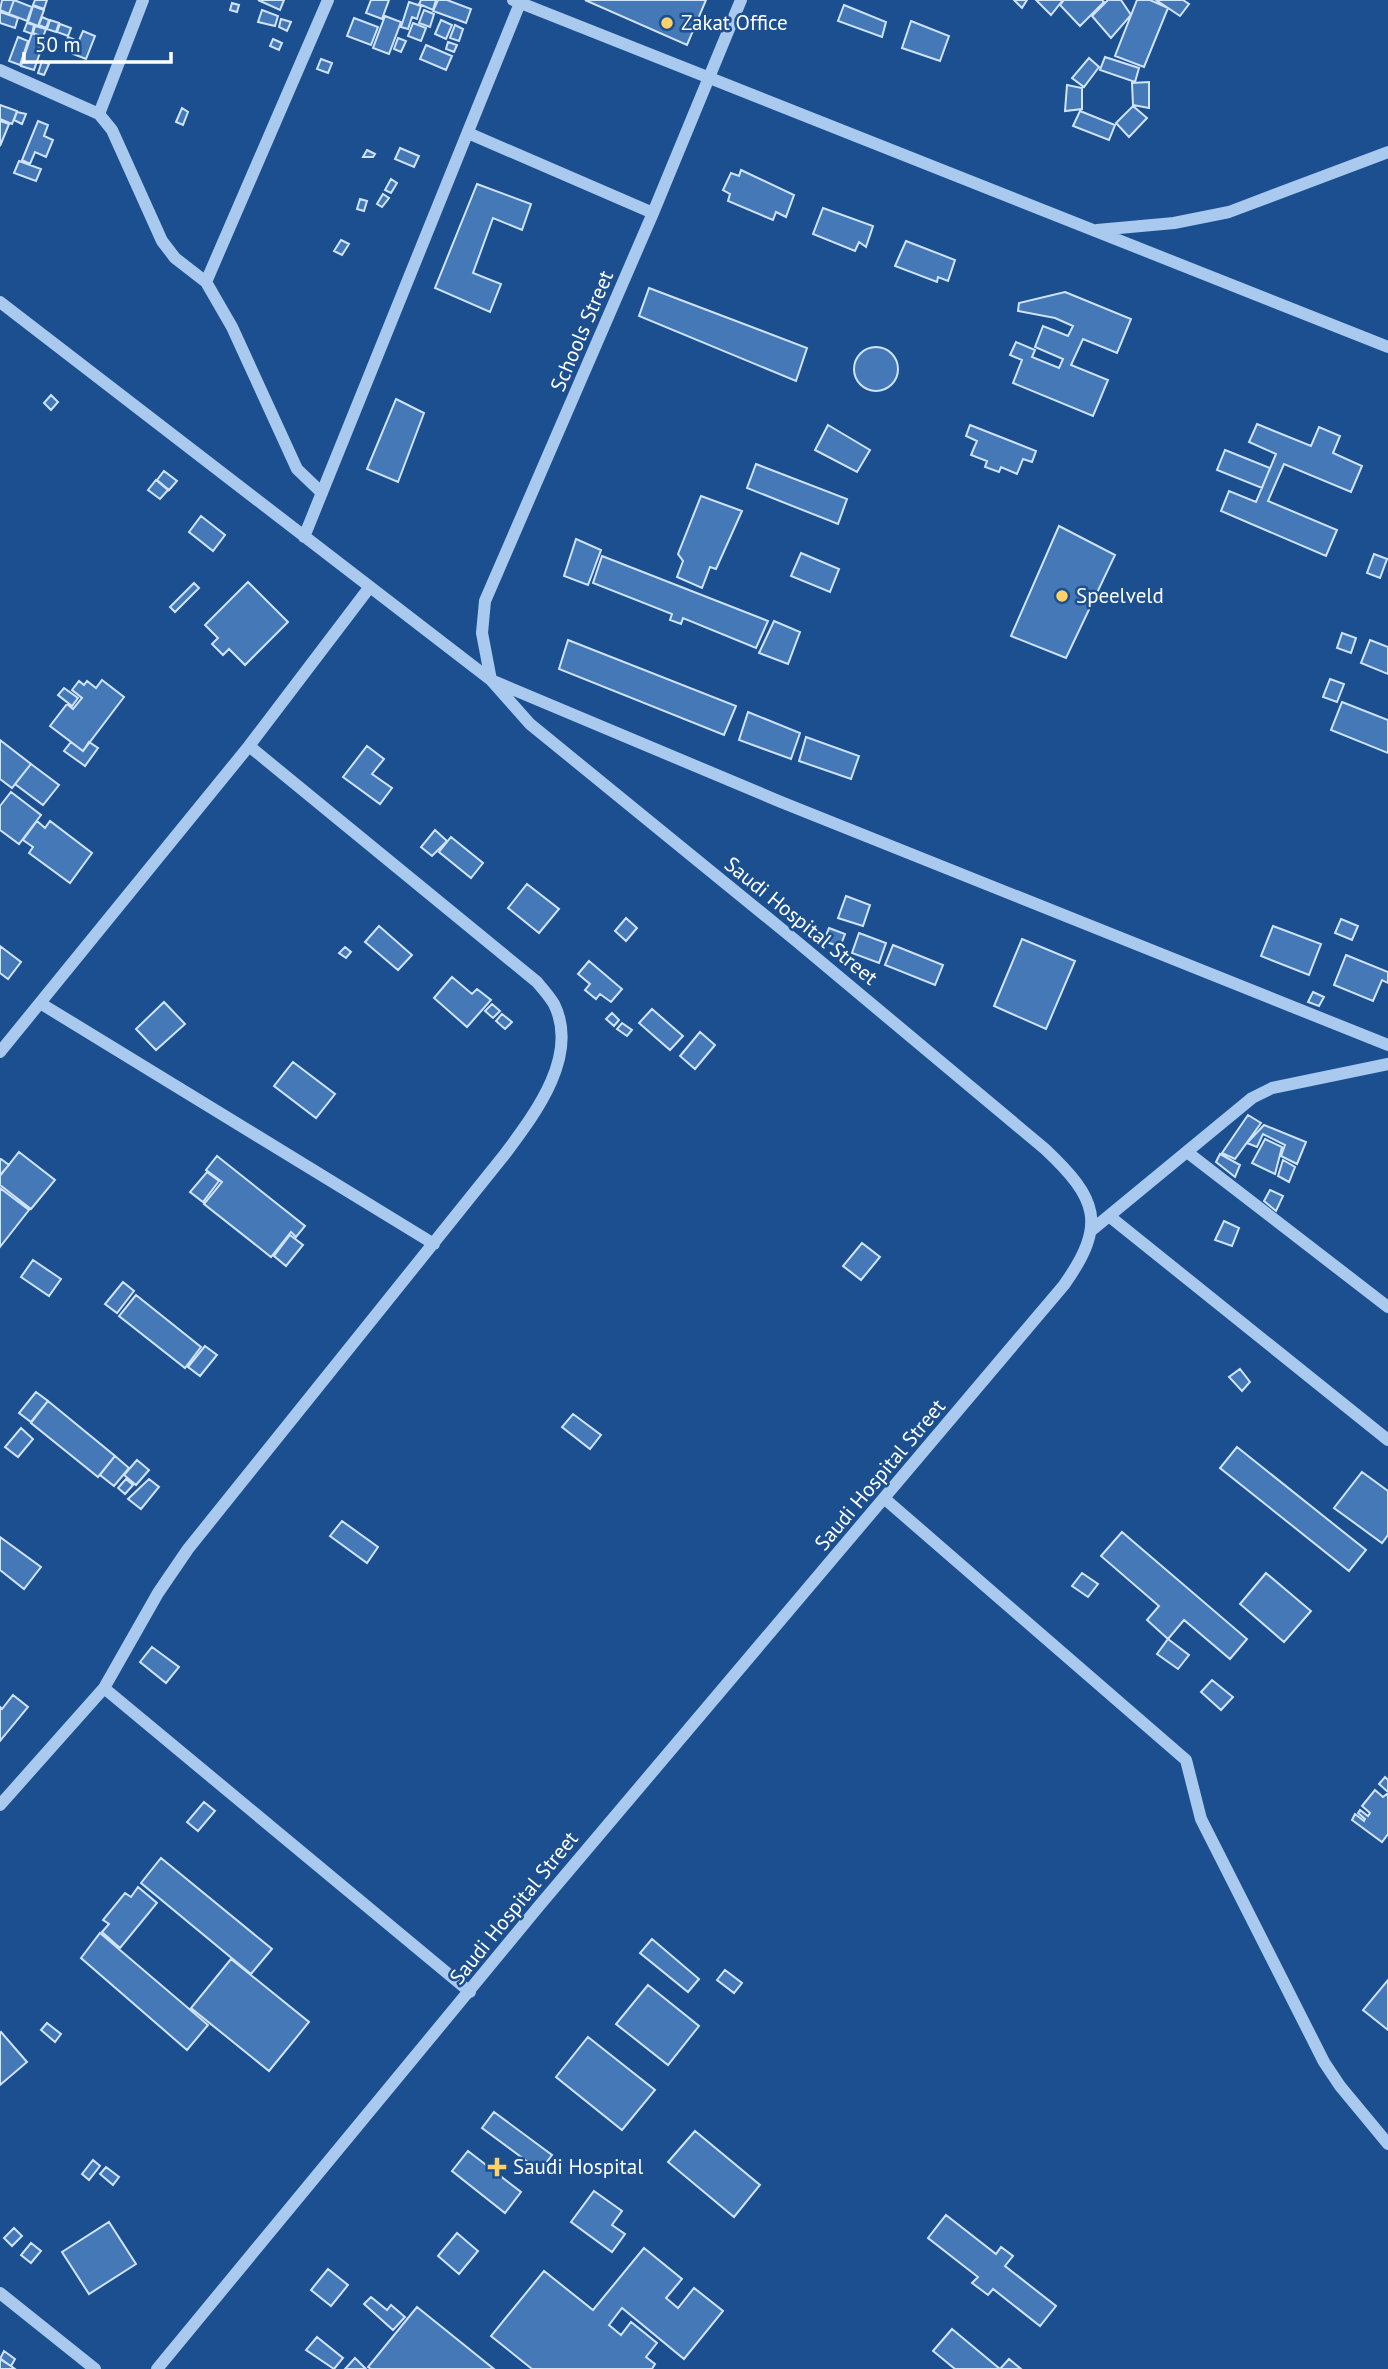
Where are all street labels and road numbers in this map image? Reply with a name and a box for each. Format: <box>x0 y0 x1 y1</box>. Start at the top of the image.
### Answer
street label: Schools Street <box>544 266 619 395</box>
street label: Saudi Hospital Street <box>719 850 883 991</box>
street label: Saudi Hospital Street <box>808 1393 951 1556</box>
street label: Saudi Hospital Street <box>443 1826 584 1990</box>

